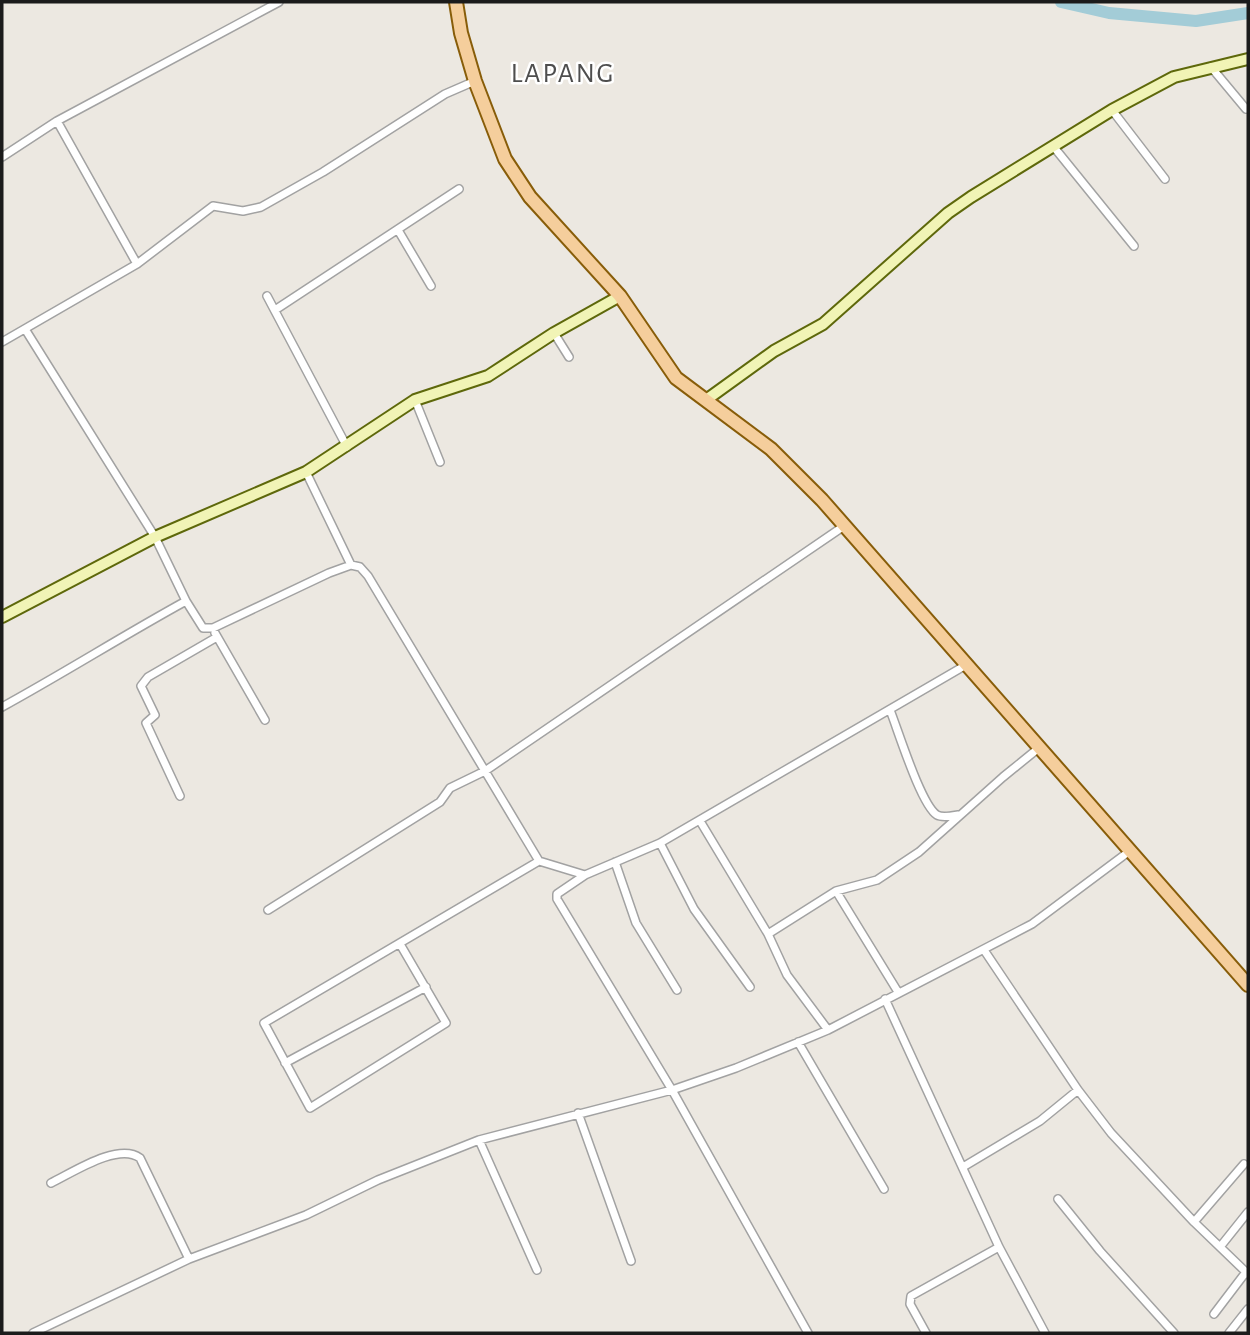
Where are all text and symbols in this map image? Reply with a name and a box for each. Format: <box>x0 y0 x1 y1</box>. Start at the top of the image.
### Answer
district label: LAPANG <box>511 60 615 88</box>

